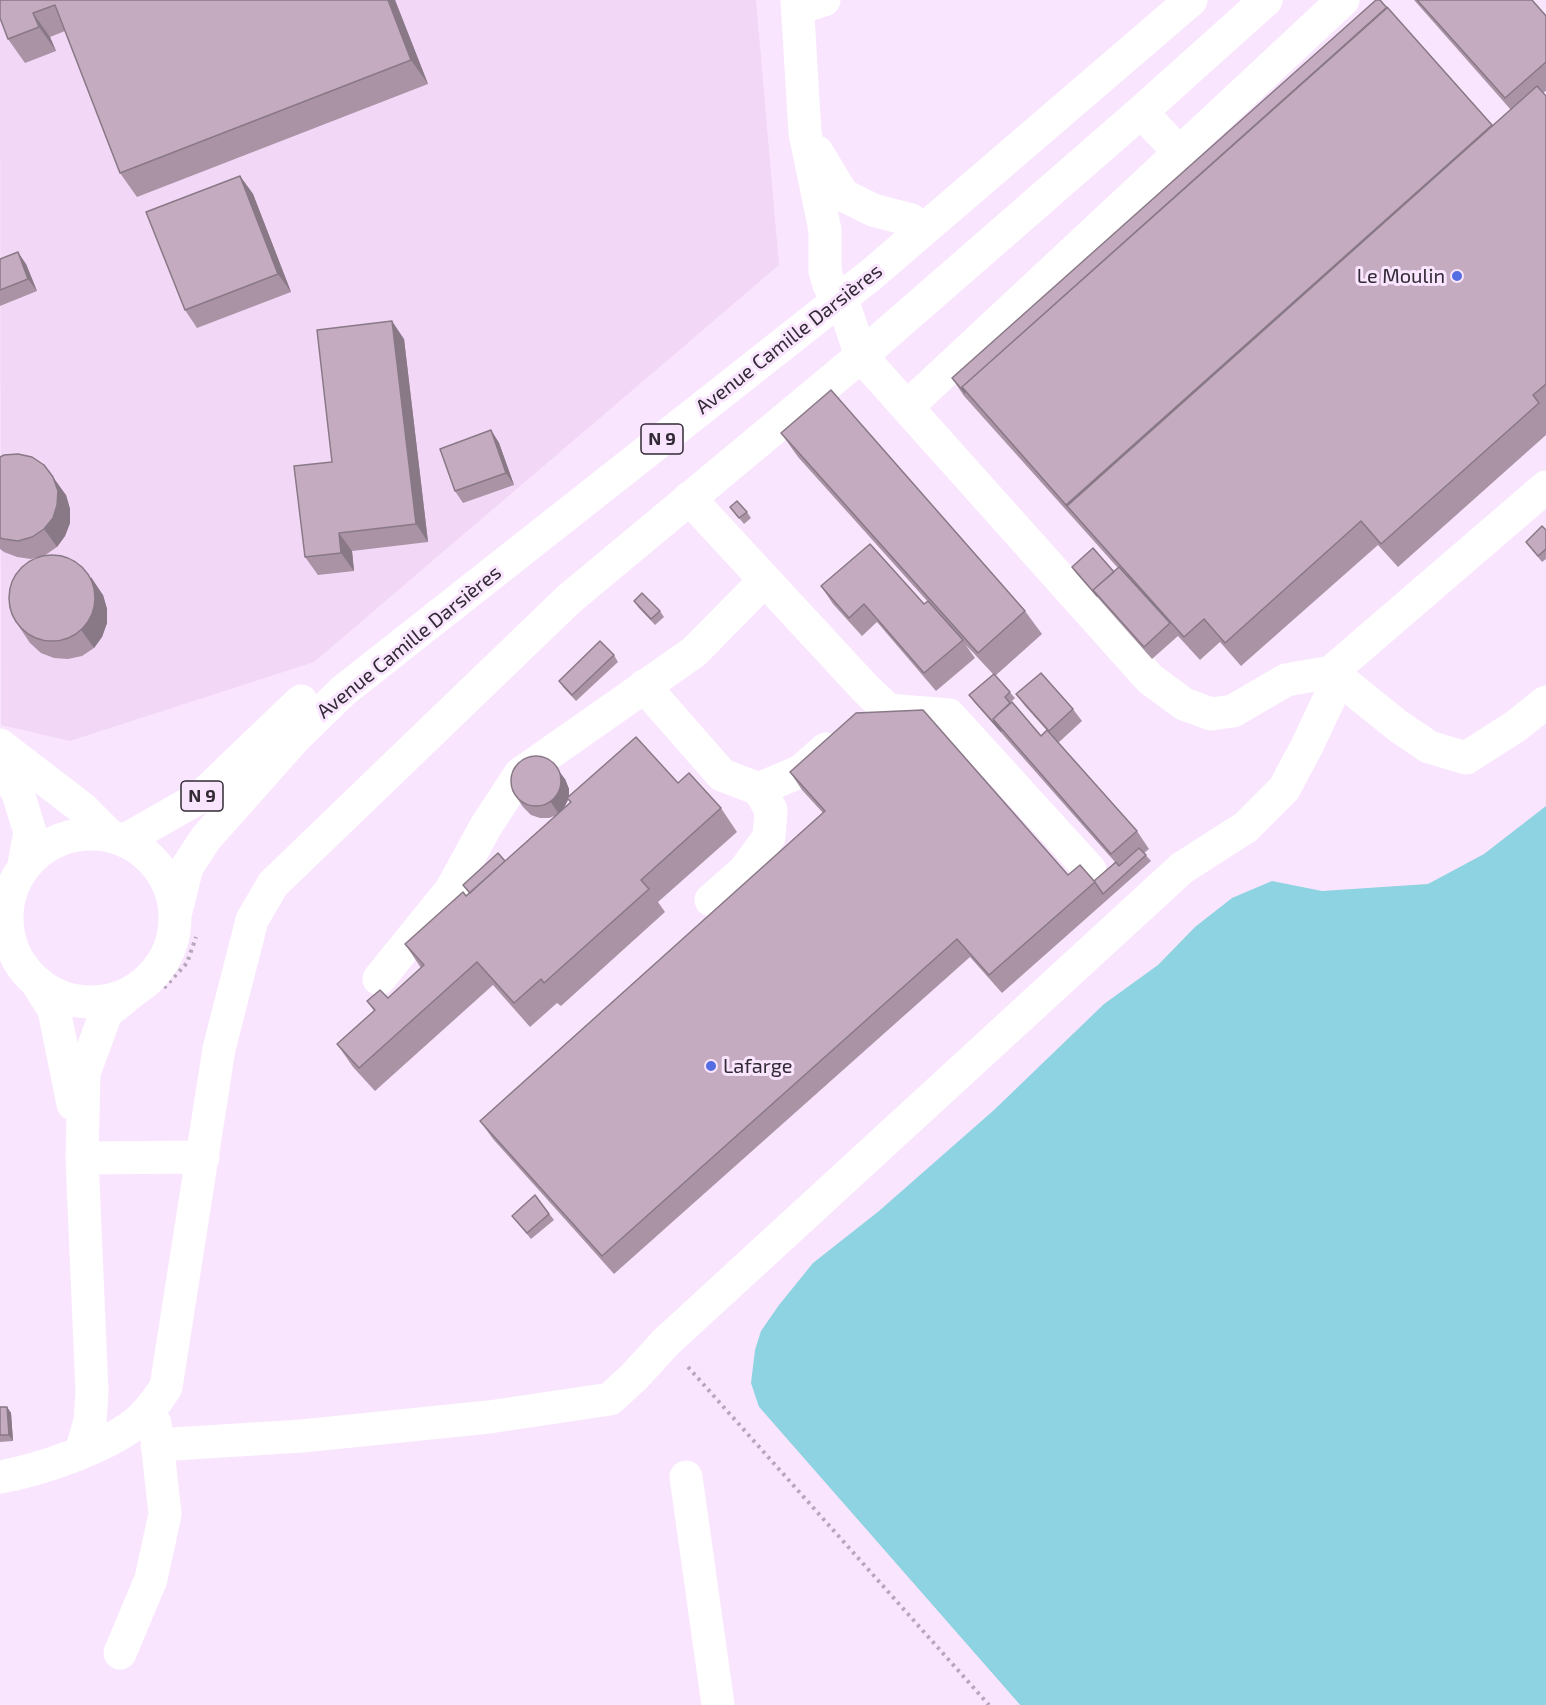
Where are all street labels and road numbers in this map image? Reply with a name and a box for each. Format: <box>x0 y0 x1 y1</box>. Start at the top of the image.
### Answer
street label: Avenue Camille Darsières <box>691 259 887 419</box>
road number: N 9 <box>641 424 683 454</box>
street label: Avenue Camille Darsières <box>312 560 506 724</box>
road number: N 9 <box>181 781 223 811</box>

